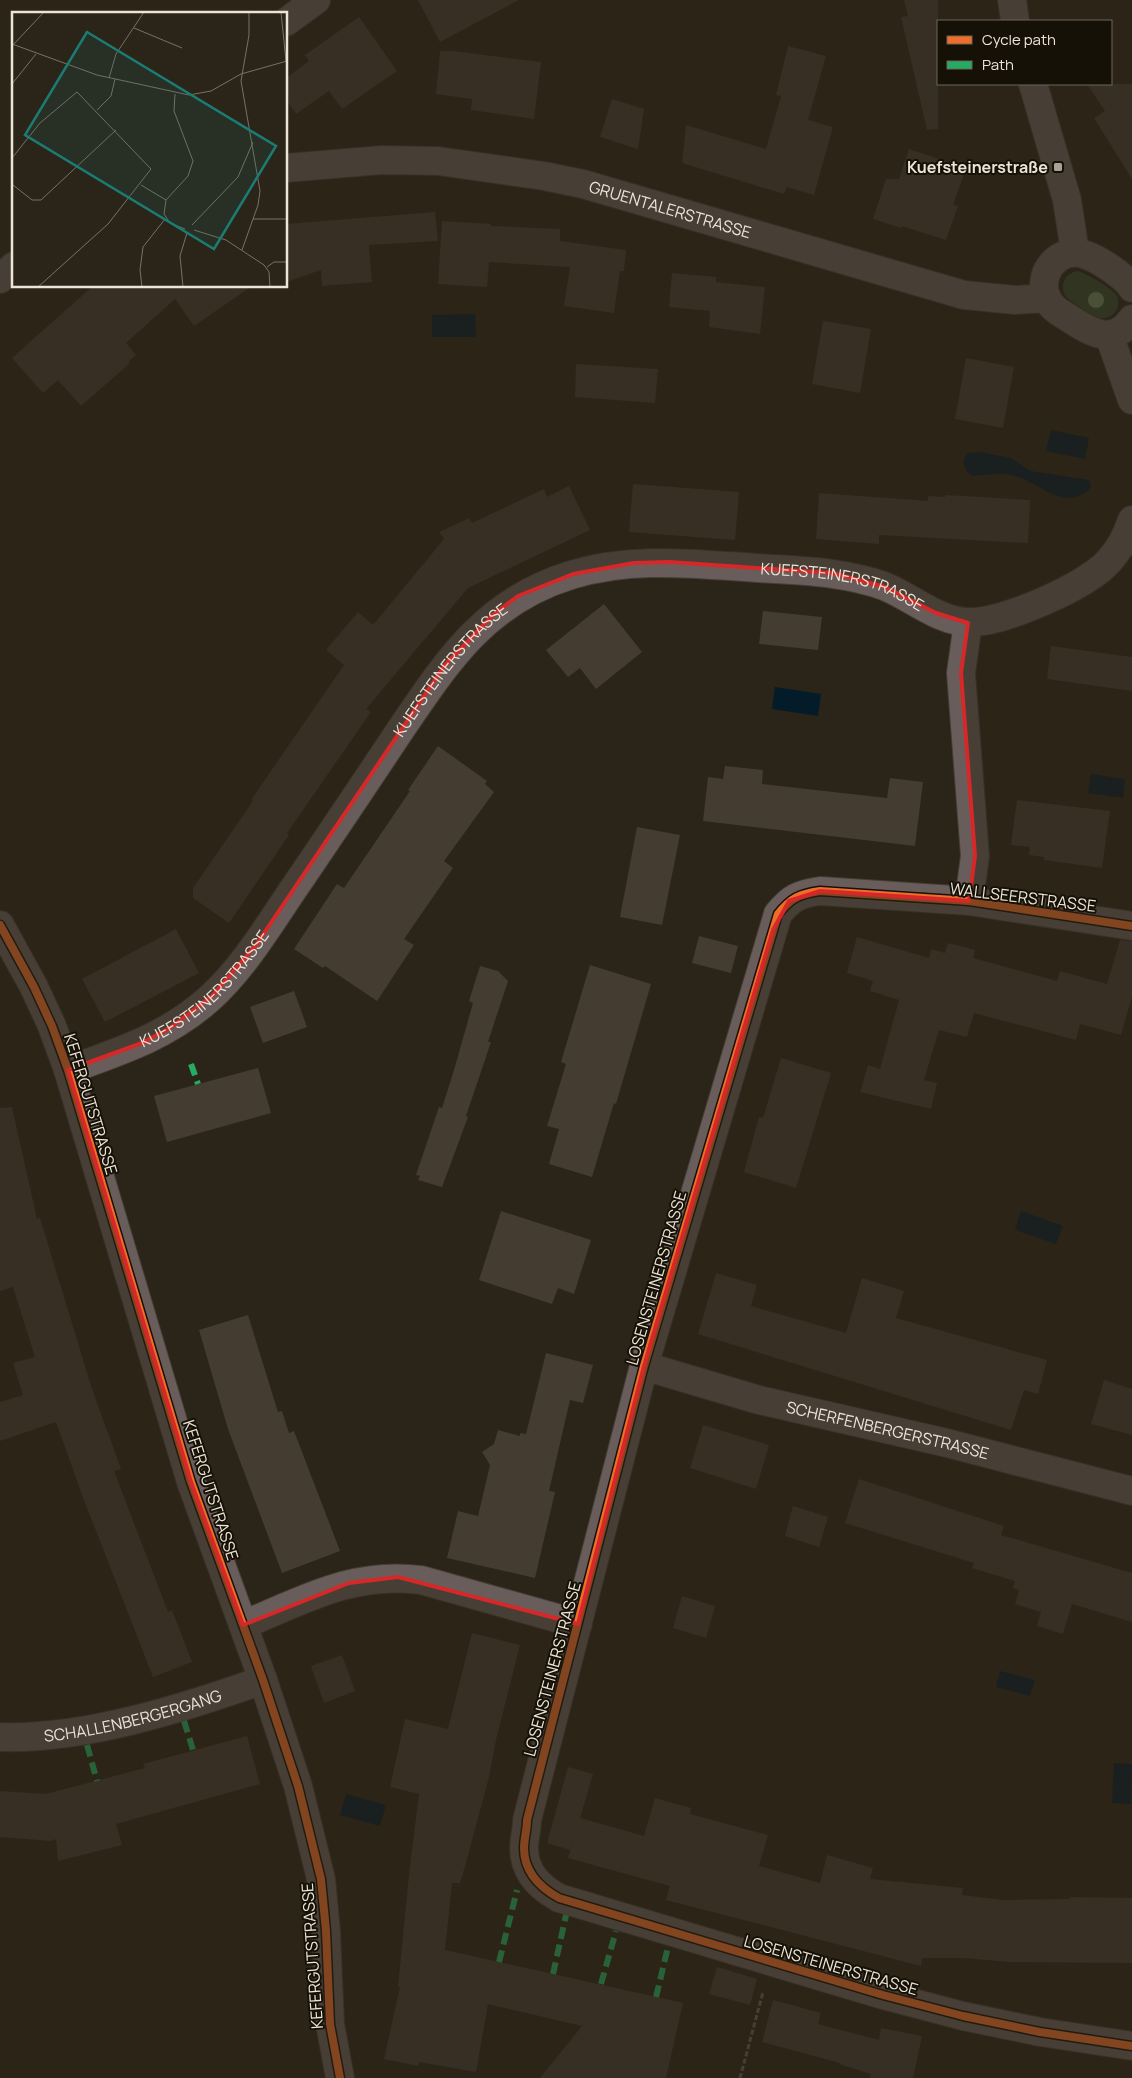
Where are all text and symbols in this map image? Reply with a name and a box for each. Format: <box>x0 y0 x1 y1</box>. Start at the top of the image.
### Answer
inset map <box>12 12 288 288</box>
legend <box>937 20 1112 85</box>
text: Cycle path <box>982 29 1056 50</box>
text: Path <box>982 54 1014 75</box>
place label: Kuefsteinerstraße <box>907 156 1048 178</box>
marker: Kuefsteinerstraße <box>1052 161 1064 173</box>
street label: GRUENTALERSTRASSE <box>586 175 754 243</box>
street label: KUEFSTEINERSTRASSE <box>760 557 928 616</box>
street label: KUEFSTEINERSTRASSE <box>388 598 512 741</box>
street label: WALLSEERSTRASSE <box>949 877 1097 917</box>
street label: KUEFSTEINERSTRASSE <box>136 926 274 1052</box>
street label: KEFERGUTSTRASSE <box>59 1031 123 1177</box>
street label: LOSENSTEINERSTRASSE <box>621 1188 691 1368</box>
street label: SCHERFENBERGERSTRASSE <box>784 1396 991 1464</box>
street label: KEFERGUTSTRASSE <box>178 1417 244 1563</box>
street label: LOSENSTEINERSTRASSE <box>518 1579 586 1759</box>
street label: SCHALLENBERGERGANG <box>43 1684 224 1747</box>
street label: KEFERGUTSTRASSE <box>296 1882 328 2030</box>
street label: LOSENSTEINERSTRASSE <box>741 1930 921 2000</box>

